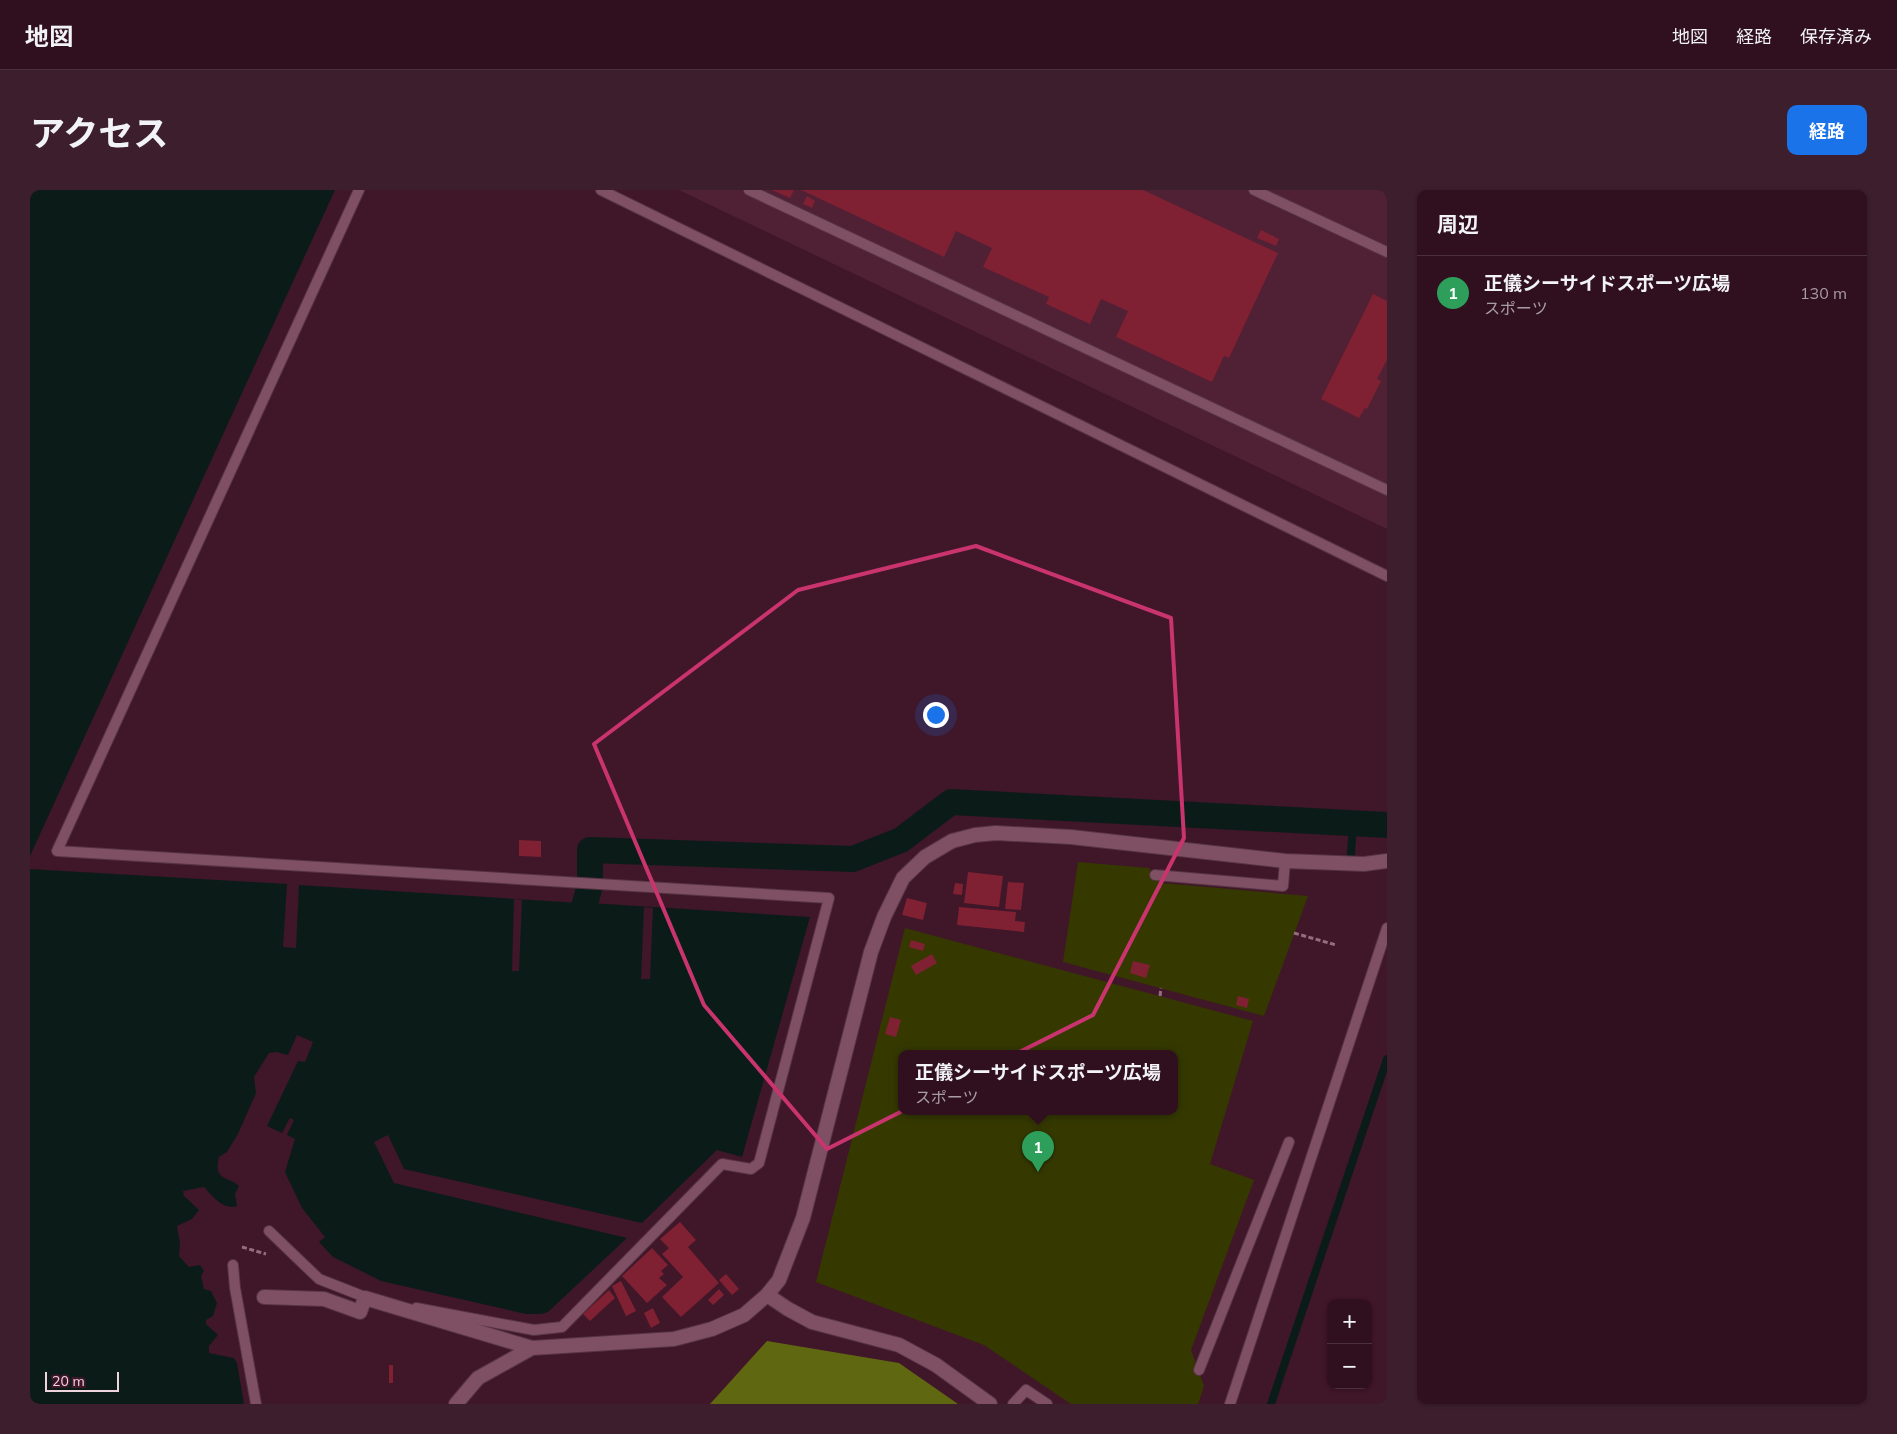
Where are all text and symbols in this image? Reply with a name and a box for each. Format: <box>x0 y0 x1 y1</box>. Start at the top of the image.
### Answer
text: 地図 <box>25 21 73 51</box>
text: 地図 <box>1672 25 1708 48</box>
text: 経路 <box>1736 25 1772 48</box>
text: 保存済み <box>1800 25 1872 48</box>
button: 経路 <box>1787 105 1867 155</box>
text: アクセス <box>30 111 168 155</box>
text: 周辺 <box>1437 211 1479 237</box>
text: 正儀シーサイドスポーツ広場 <box>1484 271 1730 295</box>
text: 1 <box>1448 283 1458 303</box>
text: 130 m <box>1800 283 1847 303</box>
text: スポーツ <box>1484 298 1548 318</box>
your location <box>923 702 949 728</box>
popup <box>898 1050 1178 1115</box>
text: 正儀シーサイドスポーツ広場 <box>915 1060 1161 1084</box>
text: スポーツ <box>915 1087 979 1107</box>
pin: 1 <box>1022 1131 1054 1172</box>
map controls <box>1327 1299 1372 1389</box>
button: + <box>1327 1299 1372 1344</box>
button: − <box>1327 1344 1372 1389</box>
scale bar <box>45 1369 119 1392</box>
text: 20 m <box>52 1372 85 1390</box>

